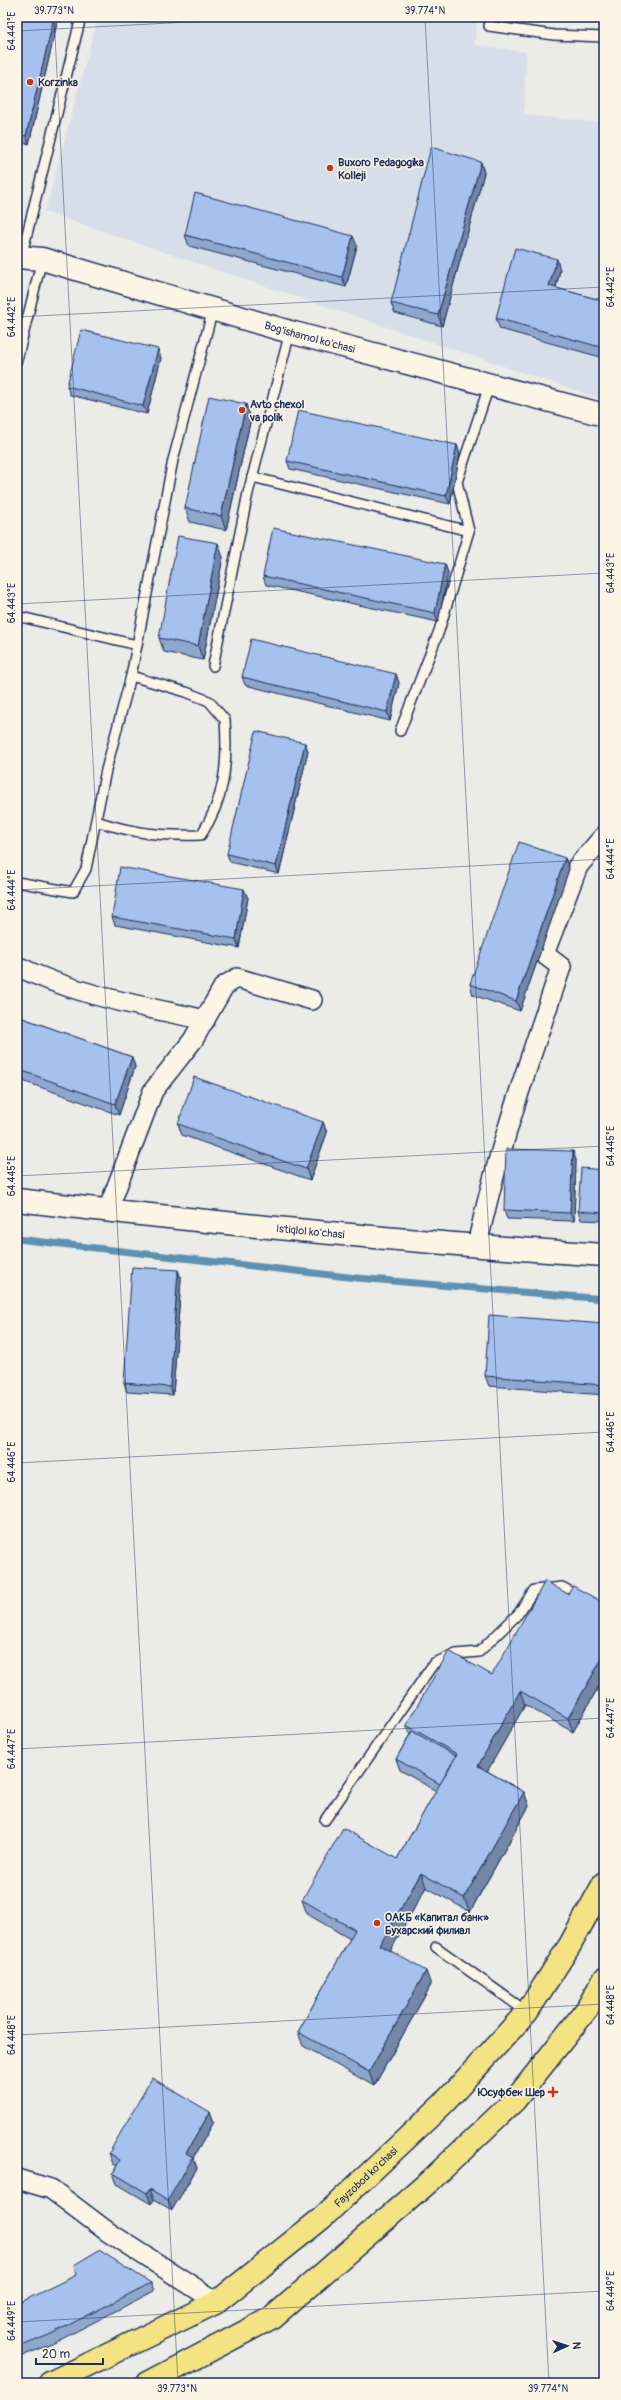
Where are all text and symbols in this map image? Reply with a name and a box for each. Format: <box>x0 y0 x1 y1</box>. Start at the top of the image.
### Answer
text: 39.773°N <box>34 5 74 17</box>
text: 39.774°N <box>405 5 445 17</box>
text: 64.441°E <box>6 12 18 50</box>
place label: Korzinka <box>38 76 78 89</box>
marker: Korzinka <box>25 77 35 87</box>
place label: Buxoro Pedagogika Kolleji <box>338 156 424 182</box>
marker: Buxoro Pedagogika Kolleji <box>325 163 335 173</box>
text: 64.442°E <box>605 267 617 307</box>
text: 64.442°E <box>6 297 18 337</box>
street label: Bog'ishamol ko'chasi <box>263 319 356 356</box>
place label: Avto chexol va polik <box>249 398 305 424</box>
marker: Avto chexol va polik <box>237 405 247 415</box>
text: 64.443°E <box>605 553 617 593</box>
text: 64.443°E <box>6 583 18 623</box>
text: 64.444°E <box>605 839 617 879</box>
text: 64.444°E <box>6 870 18 910</box>
text: 64.445°E <box>605 1126 617 1166</box>
text: 64.445°E <box>6 1156 18 1196</box>
street label: Istiqlol ko'chasi <box>275 1222 345 1241</box>
text: 64.446°E <box>605 1412 617 1452</box>
text: 64.446°E <box>6 1442 18 1482</box>
text: 64.447°E <box>605 1698 617 1738</box>
text: 64.447°E <box>6 1729 18 1769</box>
place label: ОАКБ «Капитал банк» Бухарский филиал <box>385 1911 489 1937</box>
marker: ОАКБ «Капитал банк» Бухарский филиал <box>372 1918 382 1928</box>
text: 64.448°E <box>605 1985 617 2025</box>
text: 64.448°E <box>6 2015 18 2055</box>
place label: Юсуфбек Шер <box>477 2086 545 2099</box>
marker: Юсуфбек Шер <box>548 2087 558 2097</box>
street label: Fayzobod ko'chasi <box>332 2144 400 2210</box>
text: 64.449°E <box>605 2271 617 2311</box>
text: 64.449°E <box>6 2301 18 2341</box>
north arrow <box>547 2326 587 2366</box>
scale bar <box>36 2340 103 2366</box>
text: N <box>570 2341 583 2350</box>
text: 20 m <box>42 2347 71 2362</box>
text: 39.773°N <box>157 2383 197 2395</box>
text: 39.774°N <box>528 2383 568 2395</box>

